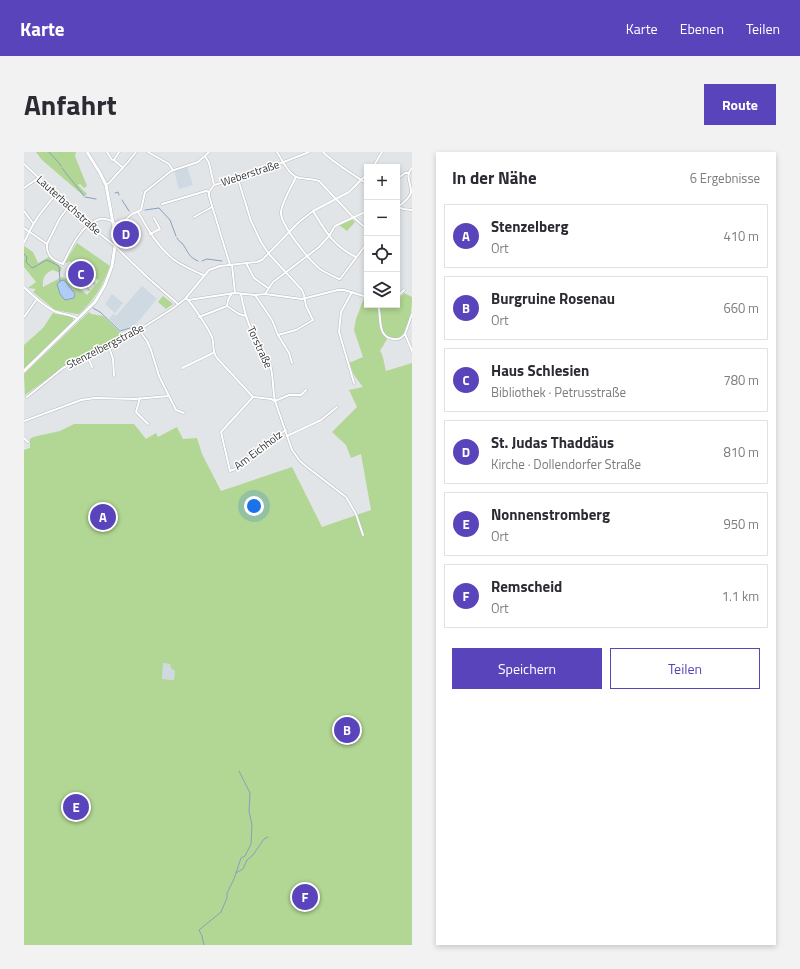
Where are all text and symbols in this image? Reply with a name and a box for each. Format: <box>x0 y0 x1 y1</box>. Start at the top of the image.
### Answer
text: Karte <box>20 14 65 43</box>
text: Karte <box>626 18 658 39</box>
text: Ebenen <box>680 18 724 39</box>
text: Teilen <box>746 18 780 39</box>
text: Anfahrt <box>24 83 117 126</box>
button: Route <box>704 84 776 125</box>
street label: Weberstraße <box>219 156 282 190</box>
map controls <box>364 164 400 308</box>
button: + <box>364 164 400 200</box>
text: In der Nähe <box>452 165 537 191</box>
text: 6 Ergebnisse <box>690 168 760 188</box>
street label: Lauterbachstraße <box>33 172 105 239</box>
button: − <box>364 200 400 236</box>
text: Stenzelberg <box>491 215 568 238</box>
pin: D <box>113 219 139 249</box>
text: A <box>462 226 470 246</box>
text: 410 m <box>723 226 759 246</box>
button: locate <box>364 236 400 272</box>
text: Ort <box>491 238 509 258</box>
pin: C <box>68 259 94 289</box>
button: layers <box>364 272 400 308</box>
text: Burgruine Rosenau <box>491 287 615 310</box>
text: B <box>462 298 470 318</box>
text: 660 m <box>723 298 759 318</box>
text: Ort <box>491 310 509 330</box>
street label: Stenzelbergstraße <box>63 319 147 372</box>
street label: Torstraße <box>243 323 277 371</box>
text: Haus Schlesien <box>491 359 589 382</box>
text: C <box>462 370 470 390</box>
text: 780 m <box>723 370 759 390</box>
text: Bibliothek · Petrusstraße <box>491 382 626 402</box>
street label: Am Eichholz <box>231 427 285 473</box>
text: St. Judas Thaddäus <box>491 431 614 454</box>
text: D <box>462 442 470 462</box>
text: 810 m <box>723 442 759 462</box>
text: Kirche · Dollendorfer Straße <box>491 454 641 474</box>
your location <box>244 496 264 516</box>
pin: A <box>90 502 116 532</box>
text: Nonnenstromberg <box>491 503 610 526</box>
text: E <box>462 514 470 534</box>
text: 950 m <box>723 514 759 534</box>
text: Ort <box>491 526 509 546</box>
text: Remscheid <box>491 575 562 598</box>
text: F <box>463 586 469 606</box>
text: 1.1 km <box>722 586 759 606</box>
text: Ort <box>491 598 509 618</box>
button: Speichern <box>452 648 602 689</box>
button: Teilen <box>610 648 760 689</box>
pin: B <box>334 715 360 745</box>
pin: E <box>63 792 89 822</box>
pin: F <box>292 882 318 912</box>

